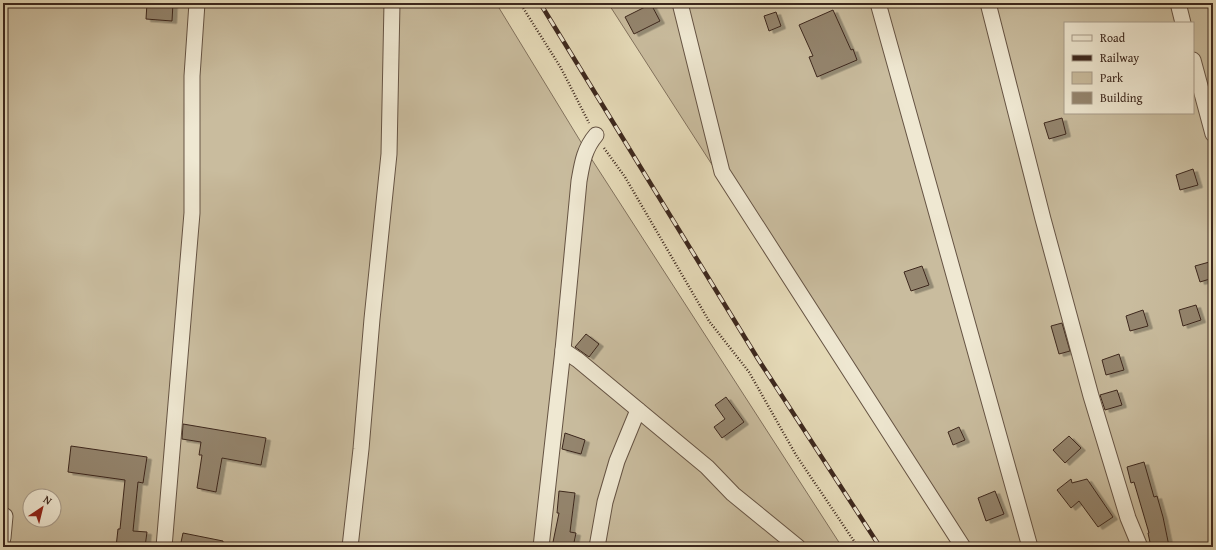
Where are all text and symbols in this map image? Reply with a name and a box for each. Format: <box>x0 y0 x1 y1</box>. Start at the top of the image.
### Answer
legend <box>1064 22 1194 114</box>
text: Road <box>1100 29 1126 46</box>
text: Railway <box>1100 49 1139 66</box>
text: Park <box>1100 69 1124 86</box>
text: Building <box>1100 89 1143 106</box>
north arrow <box>22 488 62 528</box>
text: N <box>40 491 56 509</box>

